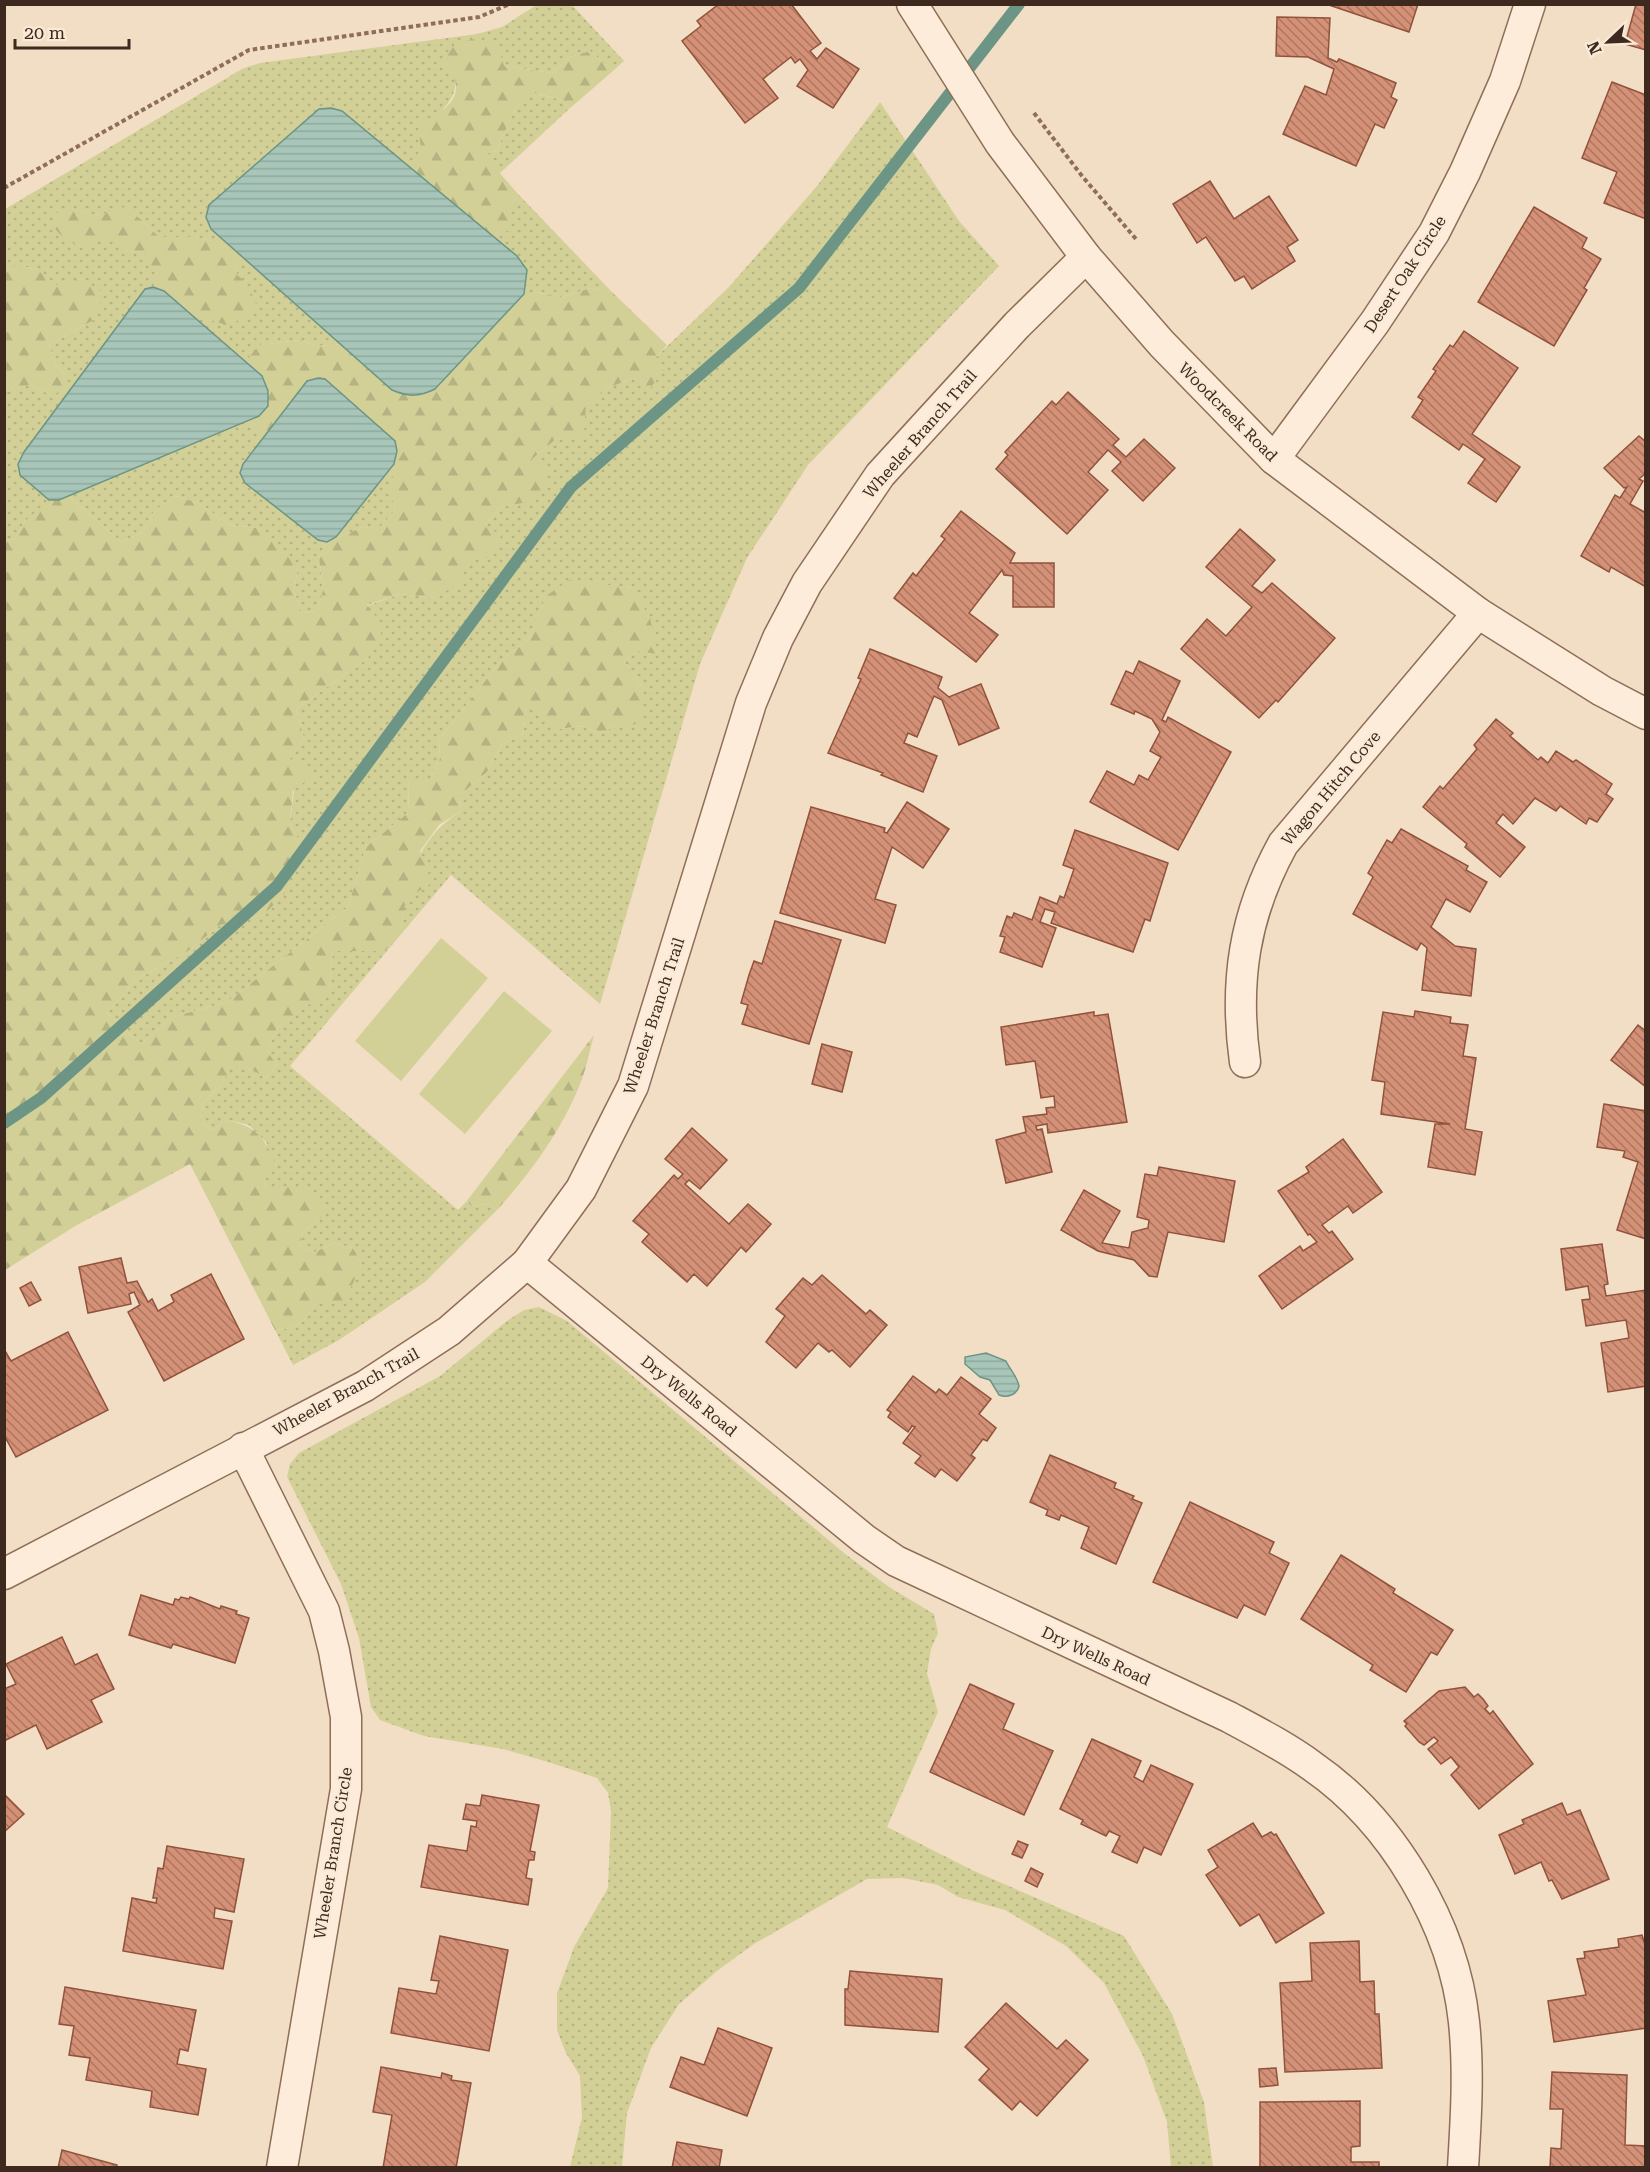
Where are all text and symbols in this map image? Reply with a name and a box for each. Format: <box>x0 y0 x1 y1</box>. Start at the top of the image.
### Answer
scale bar <box>15 12 129 50</box>
north arrow <box>1578 12 1638 72</box>
text: 20 m <box>24 22 65 43</box>
text: N <box>1583 38 1606 57</box>
street label: Desert Oak Circle <box>1360 212 1450 336</box>
street label: Woodcreek Road <box>1175 359 1281 465</box>
street label: Wheeler Branch Trail <box>859 366 981 502</box>
street label: Wagon Hitch Cove <box>1278 727 1385 849</box>
street label: Wheeler Branch Trail <box>620 935 688 1097</box>
street label: Wheeler Branch Trail <box>270 1344 422 1440</box>
street label: Dry Wells Road <box>637 1352 741 1440</box>
street label: Dry Wells Road <box>1039 1622 1153 1690</box>
street label: Wheeler Branch Circle <box>310 1765 356 1940</box>

